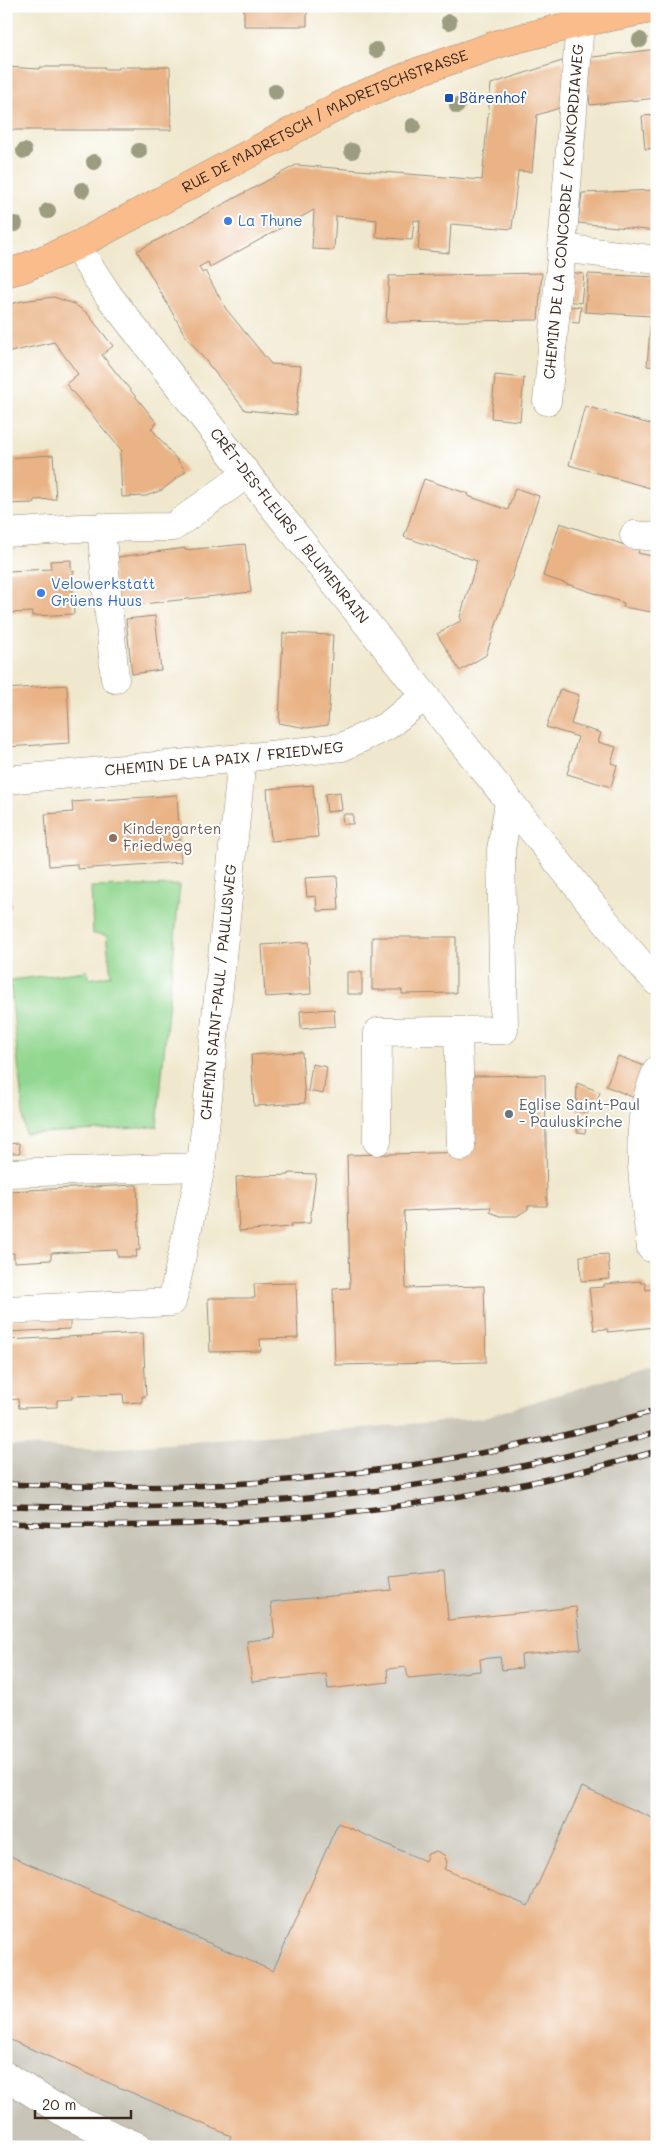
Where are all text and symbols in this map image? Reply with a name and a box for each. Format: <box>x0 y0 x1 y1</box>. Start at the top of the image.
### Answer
street label: CHEMIN DE LA CONCORDE / KONKORDIAWEG <box>538 43 587 380</box>
street label: RUE DE MADRETSCH / MADRETSCHSTRASSE <box>178 44 471 197</box>
place label: Bärenhof <box>459 87 527 107</box>
marker: Bärenhof <box>443 92 455 104</box>
place label: La Thune <box>238 210 303 230</box>
marker: La Thune <box>222 215 234 227</box>
street label: CRÊT-DES-FLEURS / BLUMENRAIN <box>206 424 374 627</box>
place label: Velowerkstatt Grüens Huus <box>51 573 155 610</box>
marker: Velowerkstatt Grüens Huus <box>35 587 47 599</box>
street label: CHEMIN DE LA PAIX / FRIEDWEG <box>103 736 344 780</box>
place label: Kindergarten Friedweg <box>123 818 221 855</box>
marker: Kindergarten Friedweg <box>107 832 119 844</box>
street label: CHEMIN SAINT-PAUL / PAULUSWEG <box>195 863 240 1121</box>
place label: Eglise Saint-Paul - Pauluskirche <box>519 1094 640 1131</box>
marker: Eglise Saint-Paul - Pauluskirche <box>503 1108 515 1120</box>
scale bar <box>35 2088 131 2120</box>
text: 20 m <box>42 2094 76 2114</box>

